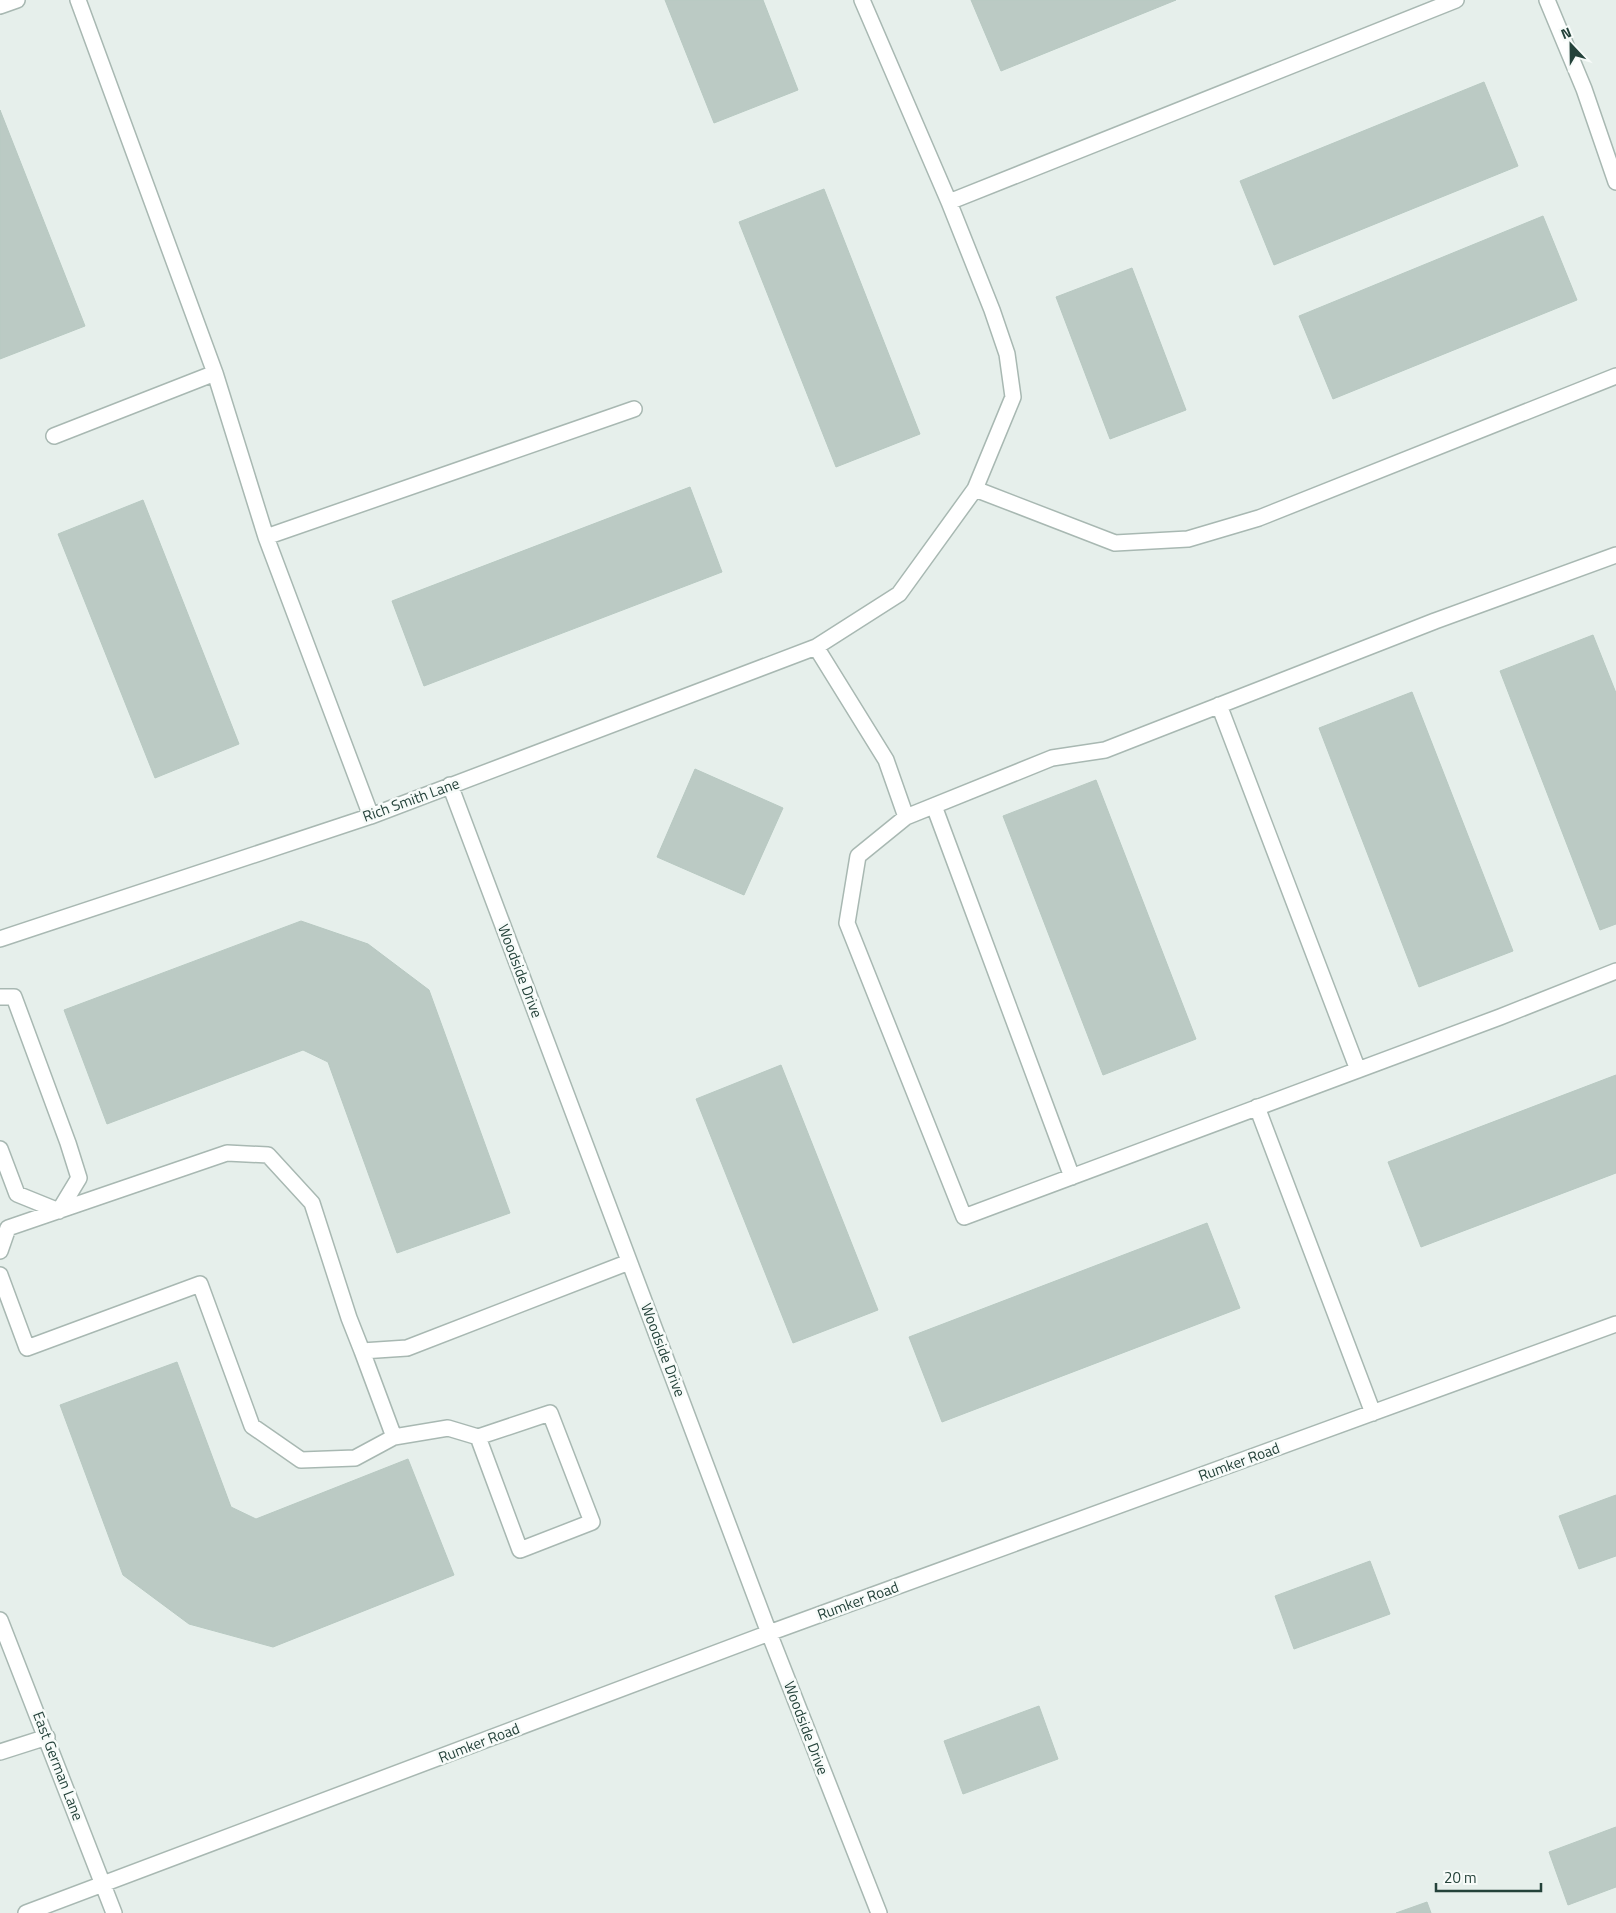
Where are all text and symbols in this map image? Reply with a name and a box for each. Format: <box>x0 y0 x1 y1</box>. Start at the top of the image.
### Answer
north arrow <box>1546 20 1596 70</box>
text: N <box>1558 21 1574 44</box>
street label: Rich Smith Lane <box>359 771 462 828</box>
street label: Woodside Drive <box>492 921 549 1021</box>
street label: Woodside Drive <box>635 1300 692 1400</box>
street label: Rumker Road <box>1195 1436 1283 1487</box>
street label: Rumker Road <box>814 1575 902 1626</box>
street label: Woodside Drive <box>778 1678 835 1778</box>
street label: East German Lane <box>27 1708 90 1824</box>
street label: Rumker Road <box>435 1717 523 1769</box>
scale bar <box>1436 1860 1541 1892</box>
text: 20 m <box>1444 1866 1477 1889</box>

